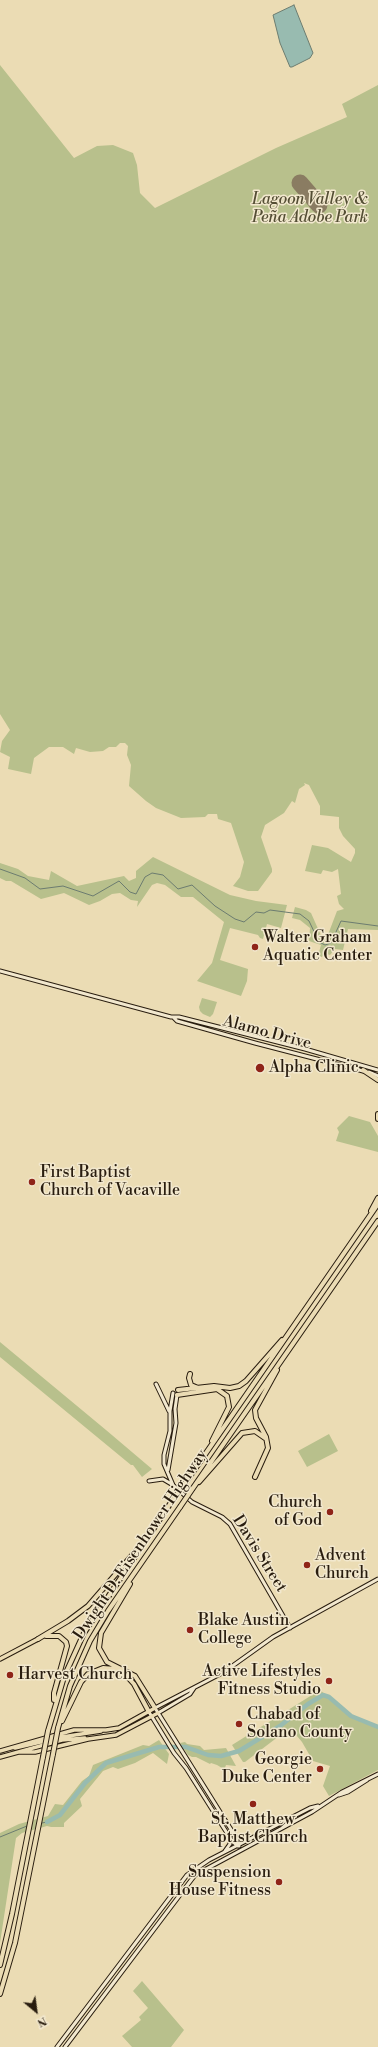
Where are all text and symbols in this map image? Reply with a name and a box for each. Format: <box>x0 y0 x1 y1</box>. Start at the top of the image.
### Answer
park label: Lagoon Valley & Peña Adobe Park <box>252 190 368 228</box>
place label: Walter Graham Aquatic Center <box>263 928 372 966</box>
marker: Walter Graham Aquatic Center <box>250 942 260 952</box>
street label: Alamo Drive <box>221 1012 313 1054</box>
place label: Alpha Clinic <box>269 1058 359 1078</box>
marker: Alpha Clinic <box>254 1062 266 1074</box>
place label: First Baptist Church of Vacaville <box>40 1163 180 1201</box>
marker: First Baptist Church of Vacaville <box>27 1177 37 1187</box>
street label: Dwight D. Eisenhower Highway <box>70 1446 212 1644</box>
place label: Church of God <box>268 1493 322 1531</box>
marker: Church of God <box>325 1507 335 1517</box>
street label: Davis Street <box>228 1512 290 1596</box>
place label: Advent Church <box>315 1546 369 1584</box>
marker: Advent Church <box>302 1560 312 1570</box>
place label: Blake Austin College <box>198 1611 289 1649</box>
marker: Blake Austin College <box>185 1625 195 1635</box>
place label: Active Lifestyles Fitness Studio <box>203 1662 321 1700</box>
place label: Harvest Church <box>18 1665 132 1685</box>
marker: Harvest Church <box>5 1670 15 1680</box>
marker: Active Lifestyles Fitness Studio <box>324 1676 334 1686</box>
place label: Chabad of Solano County <box>247 1705 352 1743</box>
marker: Chabad of Solano County <box>234 1719 244 1729</box>
place label: Georgie Duke Center <box>222 1750 312 1788</box>
marker: Georgie Duke Center <box>315 1764 325 1774</box>
marker: St. Matthew Baptist Church <box>248 1799 258 1809</box>
place label: St. Matthew Baptist Church <box>198 1810 308 1848</box>
place label: Suspension House Fitness <box>169 1863 271 1901</box>
marker: Suspension House Fitness <box>274 1877 284 1887</box>
north arrow <box>16 1991 56 2031</box>
text: N <box>35 2013 49 2030</box>

